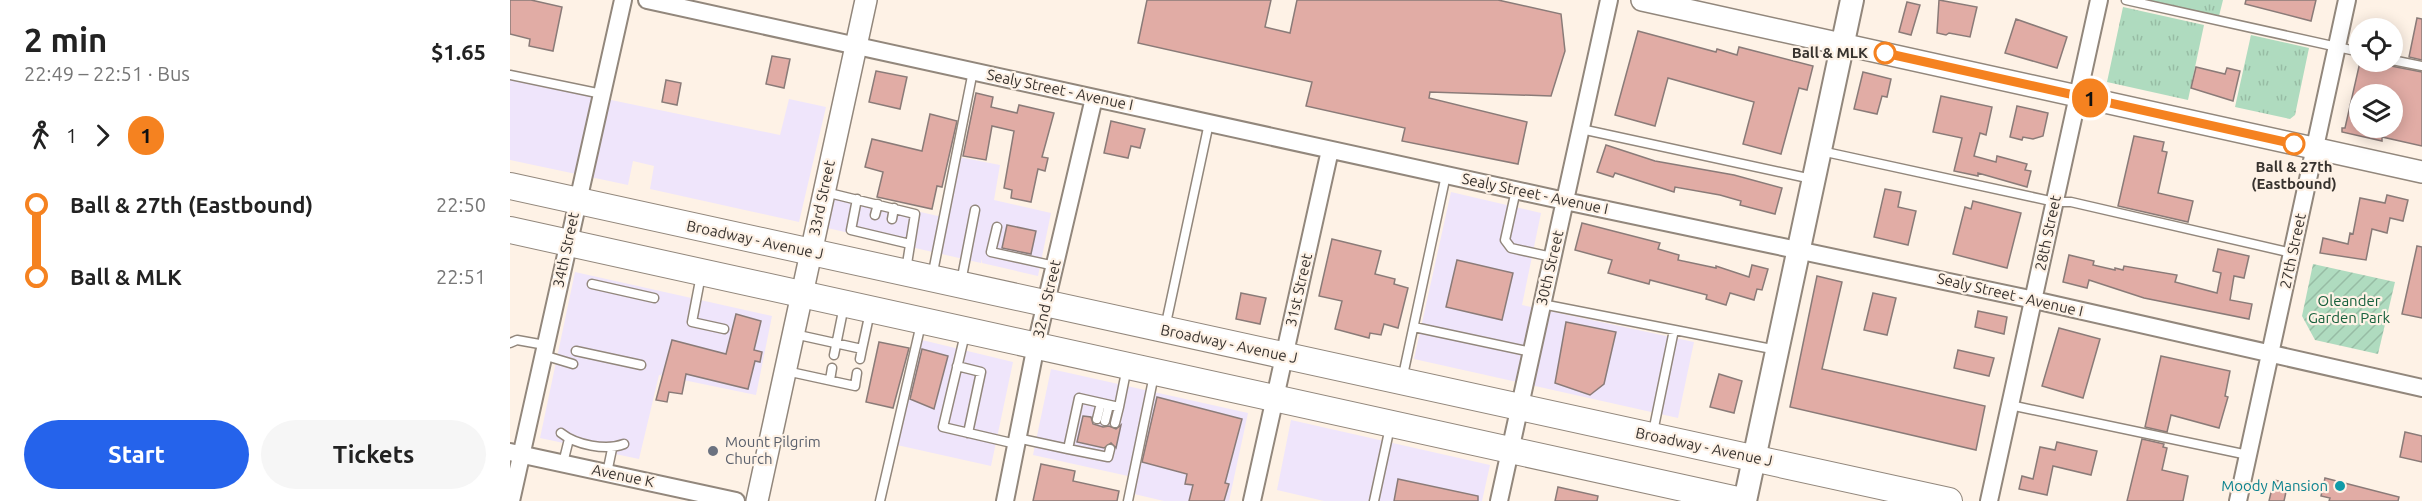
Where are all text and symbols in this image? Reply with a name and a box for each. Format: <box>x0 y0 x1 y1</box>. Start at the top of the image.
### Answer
map controls <box>2349 18 2403 138</box>
button: locate <box>2349 18 2403 72</box>
text: 2 min <box>24 21 107 58</box>
text: $1.65 <box>431 39 486 64</box>
marker: Ball & MLK <box>1874 42 1896 64</box>
place label: Ball & MLK <box>1792 44 1868 61</box>
text: 22:49 – 22:51 · Bus <box>24 62 190 85</box>
street label: Sealy Street - Avenue I <box>985 66 1135 113</box>
line badge: 1 <box>2070 78 2110 118</box>
button: layers <box>2349 84 2403 138</box>
text: 1 <box>2084 86 2096 110</box>
icon: walk <box>24 119 57 152</box>
icon: forward <box>86 119 119 152</box>
text: 1 <box>140 123 152 147</box>
text: 1 <box>66 124 77 147</box>
marker: Ball & 27th (Eastbound) <box>2283 133 2305 155</box>
place label: Ball & 27th (Eastbound) <box>2251 158 2337 192</box>
street label: 33rd Street <box>805 159 838 237</box>
street label: Sealy Street - Avenue I <box>1460 170 1610 217</box>
text: Ball & 27th (Eastbound) <box>70 192 313 217</box>
text: 22:50 <box>436 193 486 216</box>
street label: 28th Street <box>2031 194 2064 272</box>
street label: 34th Street <box>549 211 582 289</box>
street label: 27th Street <box>2276 212 2309 290</box>
street label: Broadway - Avenue J <box>685 217 825 262</box>
street label: 30th Street <box>1533 229 1566 307</box>
street label: 31st Street <box>1282 252 1315 328</box>
street label: 32nd Street <box>1029 258 1064 340</box>
text: Ball & MLK <box>70 264 182 289</box>
text: 22:51 <box>436 265 486 288</box>
street label: Sealy Street - Avenue I <box>1935 269 2085 320</box>
park label: Oleander Garden Park <box>2308 292 2391 326</box>
street label: Broadway - Avenue J <box>1159 321 1299 366</box>
button: Start <box>24 420 249 489</box>
button: Tickets <box>261 420 486 489</box>
street label: Broadway - Avenue J <box>1634 424 1774 469</box>
place label: Mount Pilgrim Church <box>725 433 821 467</box>
marker: Mount Pilgrim Church <box>706 444 720 458</box>
street label: Avenue K <box>590 461 656 490</box>
place label: Moody Mansion <box>2221 477 2328 494</box>
marker: Moody Mansion <box>2333 479 2347 493</box>

